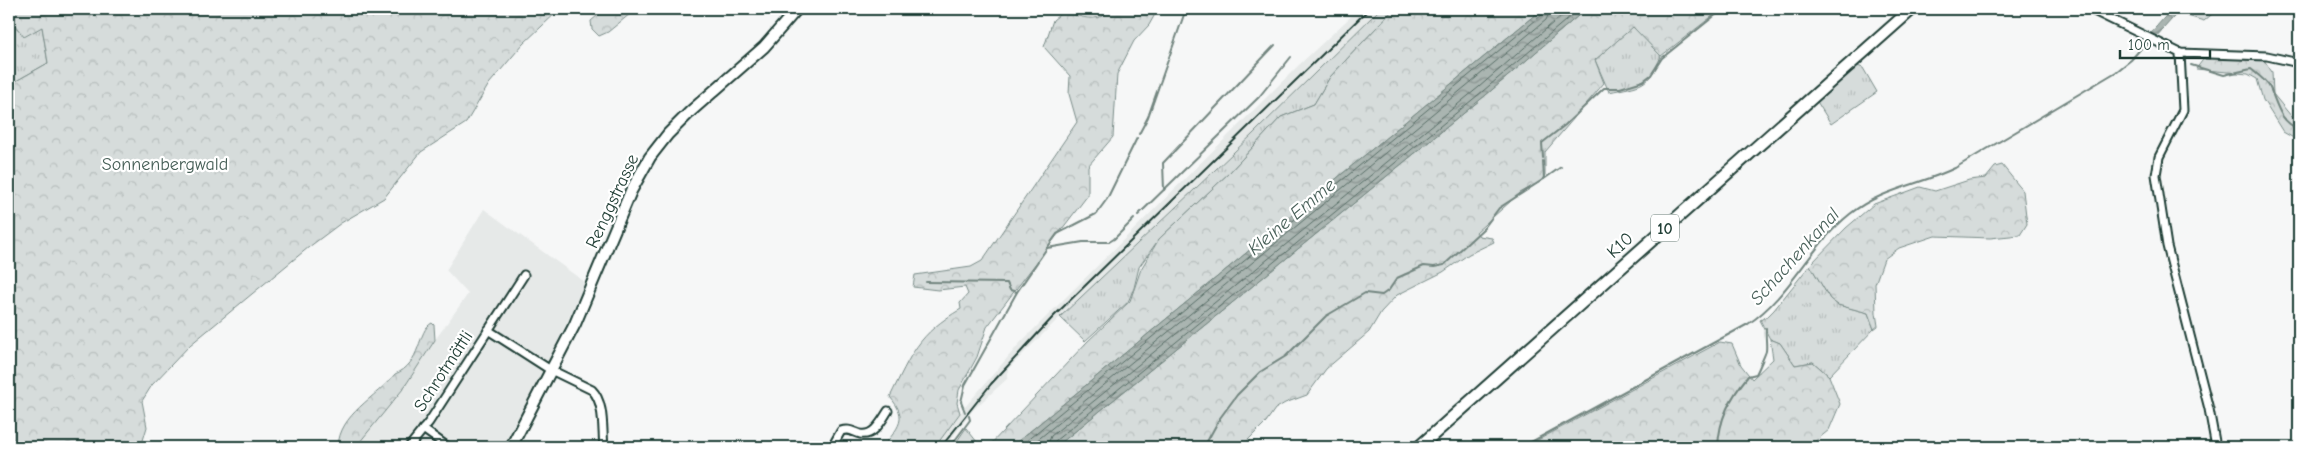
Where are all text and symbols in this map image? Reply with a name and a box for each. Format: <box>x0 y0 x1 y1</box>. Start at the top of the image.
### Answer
scale bar <box>2120 28 2210 60</box>
text: 100 m <box>2128 36 2170 54</box>
street label: Renggstrasse <box>582 151 643 252</box>
park label: Sonnenbergwald <box>102 154 228 175</box>
water label: Kleine Emme <box>1243 173 1340 260</box>
water label: Schachenkanal <box>1746 203 1844 310</box>
road number: 10 <box>1651 214 1679 242</box>
street label: K10 <box>1603 228 1638 263</box>
street label: Schrotmättli <box>410 327 477 416</box>

